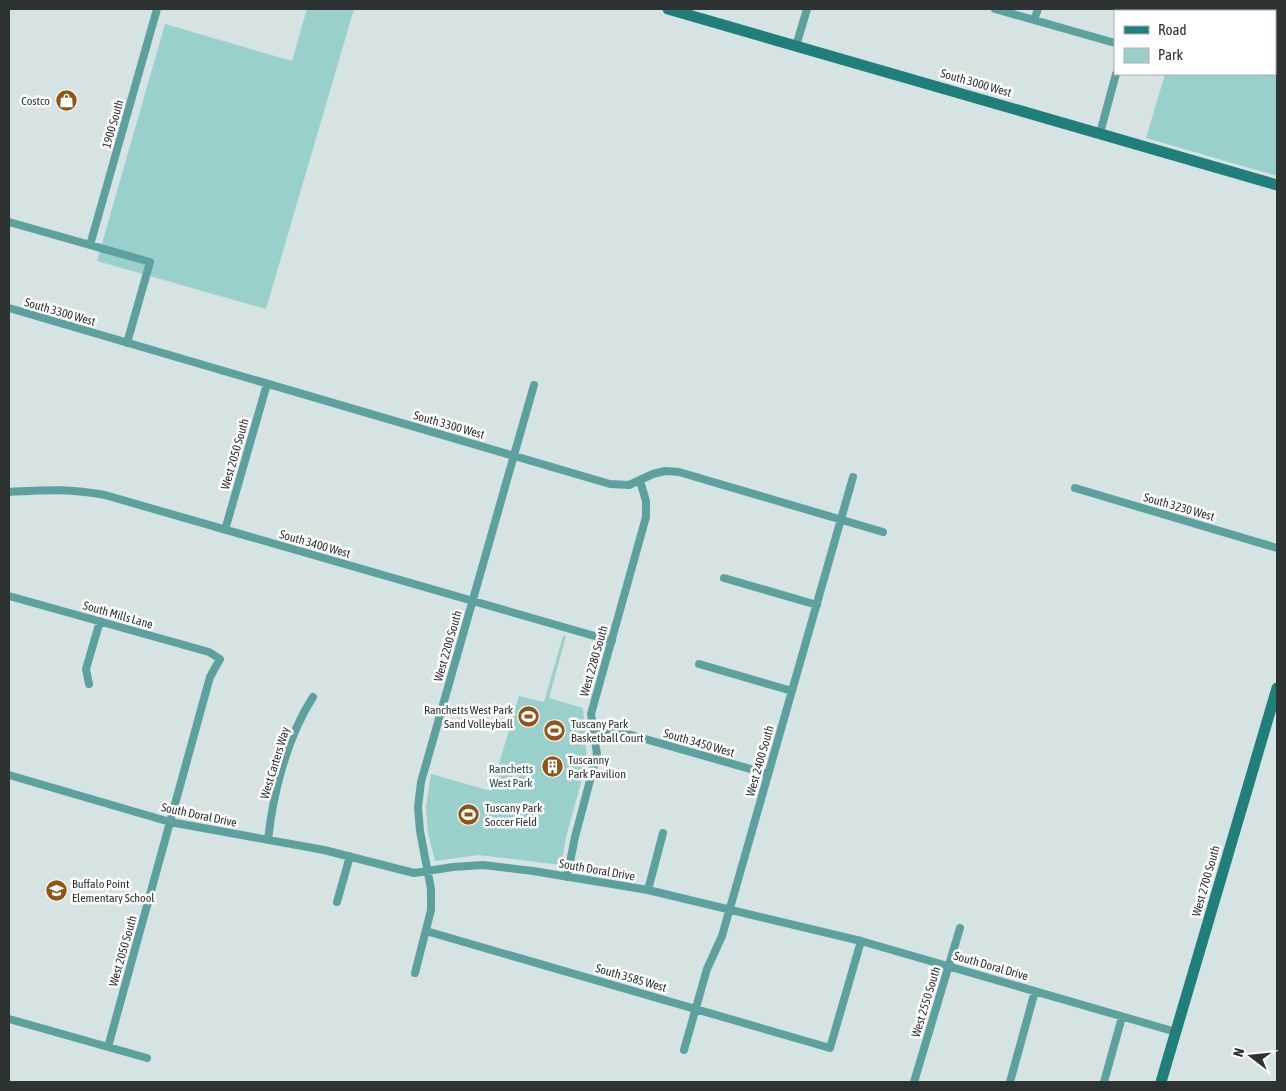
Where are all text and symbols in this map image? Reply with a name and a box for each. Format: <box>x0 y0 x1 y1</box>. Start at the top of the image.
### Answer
legend <box>1114 10 1276 75</box>
text: Road <box>1158 21 1187 38</box>
text: Park <box>1158 46 1183 63</box>
street label: South 3000 West <box>939 66 1014 100</box>
shop icon: Costco <box>54 89 78 113</box>
place label: Costco <box>21 94 50 108</box>
street label: 1900 South <box>99 98 127 150</box>
street label: South 3300 West <box>23 295 98 329</box>
street label: South 3300 West <box>412 408 487 442</box>
street label: West 2050 South <box>218 417 252 491</box>
street label: South 3230 West <box>1142 490 1217 524</box>
street label: South 3400 West <box>278 527 353 561</box>
street label: South Mills Lane <box>81 598 155 632</box>
street label: West 2200 South <box>431 609 465 683</box>
street label: West 2280 South <box>577 624 611 698</box>
place label: Ranchetts West Park Sand Volleyball <box>424 703 514 731</box>
sports icon: Ranchetts West Park Sand Volleyball <box>517 705 541 729</box>
place label: Tuscany Park Basketball Court <box>571 717 644 745</box>
sports icon: Tuscany Park Basketball Court <box>543 719 567 743</box>
street label: West 2400 South <box>743 724 777 798</box>
street label: West Carters Way <box>257 725 293 801</box>
street label: South 3450 West <box>662 726 737 760</box>
place label: Tuscanny Park Pavilion <box>568 753 626 781</box>
building icon: Tuscanny Park Pavilion <box>540 755 564 779</box>
park label: Ranchetts West Park <box>489 762 533 790</box>
street label: South Doral Drive <box>160 800 238 830</box>
place label: Tuscany Park Soccer Field <box>485 801 543 829</box>
sports icon: Tuscany Park Soccer Field <box>457 803 481 827</box>
street label: West 2700 South <box>1189 844 1223 918</box>
street label: South Doral Drive <box>558 856 636 884</box>
place label: Buffalo Point Elementary School <box>72 877 155 905</box>
school or university icon: Buffalo Point Elementary School <box>44 879 68 903</box>
street label: West 2050 South <box>106 914 140 988</box>
street label: South Doral Drive <box>952 949 1030 983</box>
street label: South 3585 West <box>594 961 669 995</box>
street label: West 2550 South <box>909 965 943 1039</box>
north arrow <box>1226 1031 1276 1081</box>
text: N <box>1230 1046 1247 1059</box>

